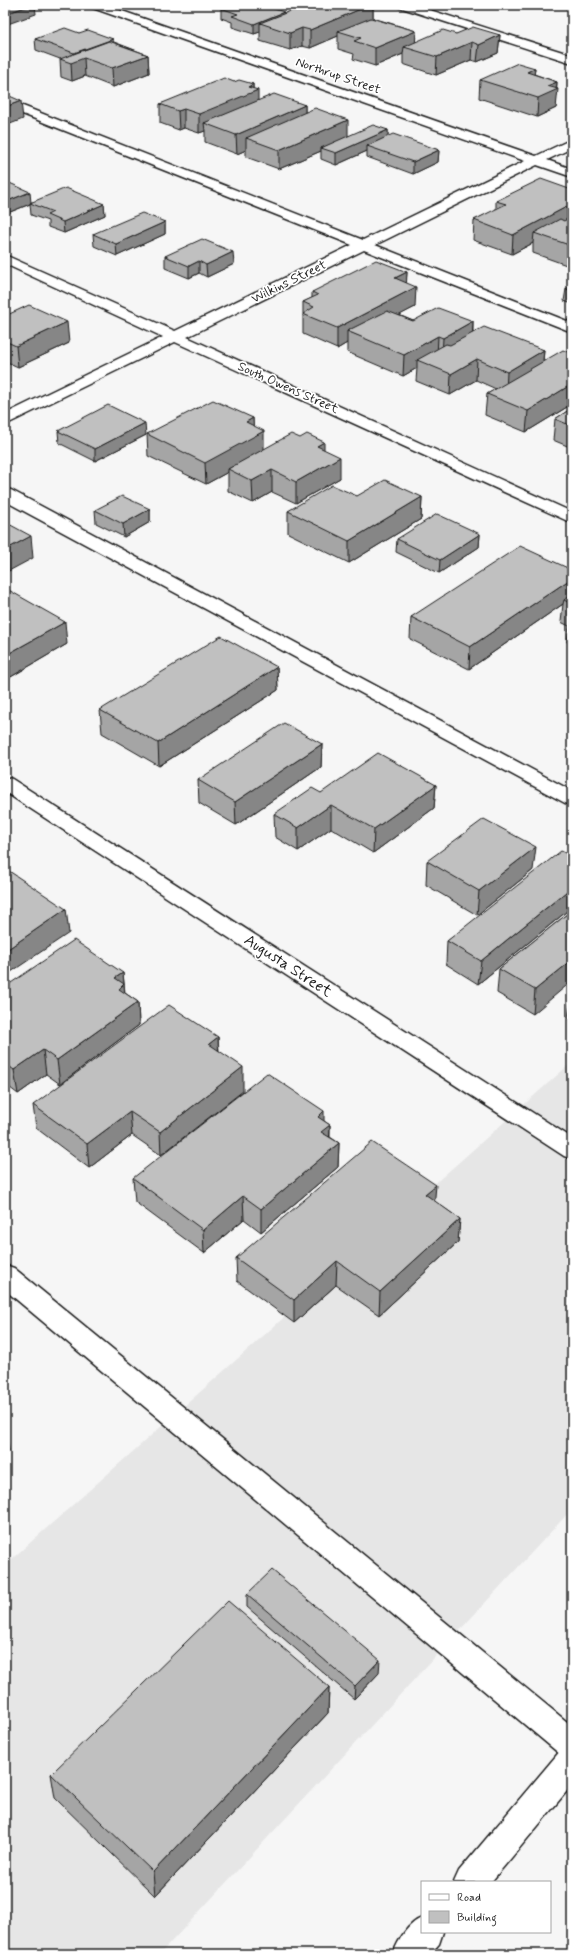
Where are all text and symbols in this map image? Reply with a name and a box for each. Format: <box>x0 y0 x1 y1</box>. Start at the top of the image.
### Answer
street label: Northrup Street <box>293 54 383 98</box>
street label: Wilkins Street <box>249 257 329 307</box>
street label: South Owens Street <box>235 358 341 418</box>
street label: Augusta Street <box>240 930 337 1003</box>
legend <box>421 1881 551 1933</box>
text: Road <box>457 1890 481 1906</box>
text: Building <box>457 1910 497 1927</box>

